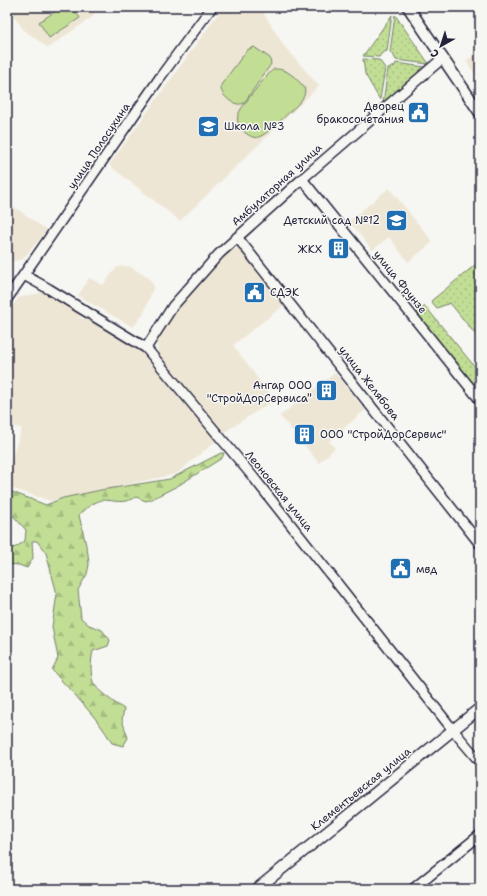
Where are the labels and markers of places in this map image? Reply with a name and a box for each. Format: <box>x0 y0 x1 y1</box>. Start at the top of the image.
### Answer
place label: Дворец бракосочетания <box>317 99 404 127</box>
public building icon: Дворец бракосочетания <box>406 99 432 125</box>
school or university icon: Школа №3 <box>195 113 221 139</box>
place label: Школа №3 <box>224 119 284 134</box>
school or university icon: Детский сад №12 <box>383 207 409 233</box>
place label: Детский сад №12 <box>283 213 380 228</box>
building icon: ЖКХ <box>325 236 351 262</box>
place label: ЖКХ <box>298 242 322 257</box>
public building icon: СДЭК <box>242 279 268 305</box>
place label: СДЭК <box>270 285 299 300</box>
place label: Ангар ООО "СтройДорСервиса" <box>207 378 312 406</box>
building icon: Ангар ООО "СтройДорСервиса" <box>314 378 340 404</box>
building icon: ООО "СтройДорСервис" <box>292 421 318 447</box>
place label: ООО "СтройДорСервис" <box>320 427 447 442</box>
public building icon: мвд <box>388 556 414 582</box>
place label: мвд <box>416 562 437 577</box>

